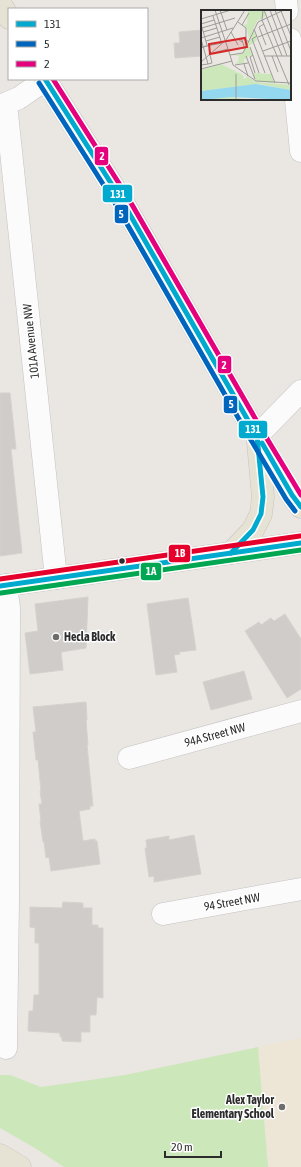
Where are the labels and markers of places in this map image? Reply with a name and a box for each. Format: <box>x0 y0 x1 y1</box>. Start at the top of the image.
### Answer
unlabelled marker <box>117 556 127 566</box>
place label: Hecla Block <box>64 630 116 644</box>
marker: Hecla Block <box>51 632 61 642</box>
place label: Alex Taylor Elementary School <box>192 1093 275 1121</box>
marker: Alex Taylor Elementary School <box>277 1102 287 1112</box>

